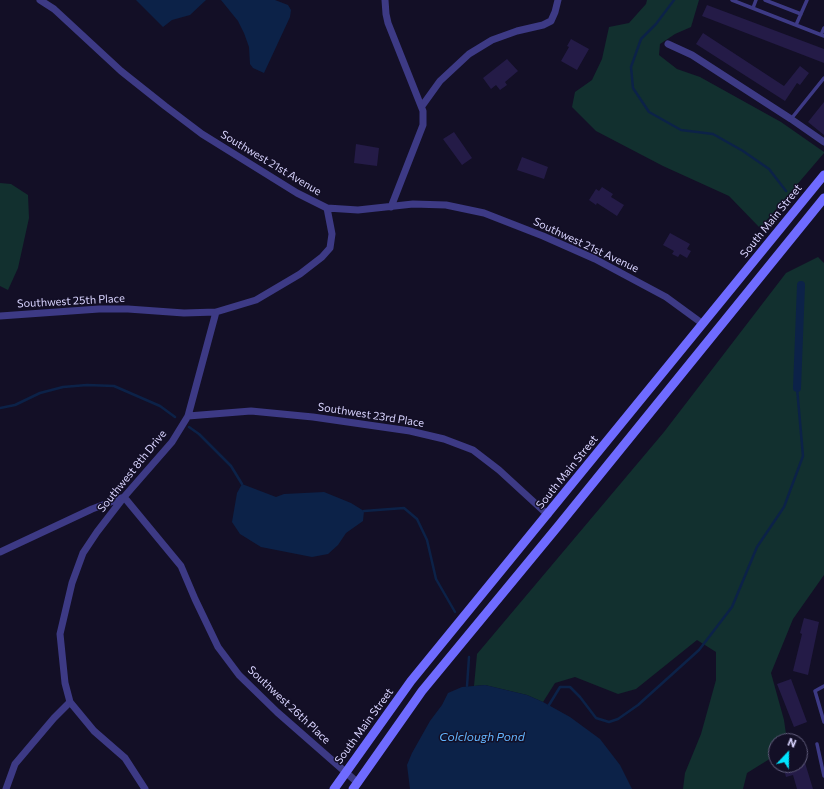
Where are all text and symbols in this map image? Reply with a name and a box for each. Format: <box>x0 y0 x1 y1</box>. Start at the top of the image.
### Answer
street label: Southwest 21st Avenue <box>218 128 324 198</box>
street label: South Main Street <box>737 182 805 260</box>
street label: Southwest 21st Avenue <box>531 215 641 275</box>
street label: Southwest 25th Place <box>17 292 125 310</box>
street label: Southwest 23rd Place <box>317 400 425 430</box>
street label: Southwest 8th Drive <box>95 427 169 515</box>
street label: South Main Street <box>533 433 601 511</box>
street label: Southwest 26th Place <box>245 663 333 747</box>
street label: South Main Street <box>332 685 396 767</box>
water label: Colclough Pond <box>439 730 525 744</box>
north arrow <box>768 733 808 773</box>
text: N <box>786 735 799 750</box>

